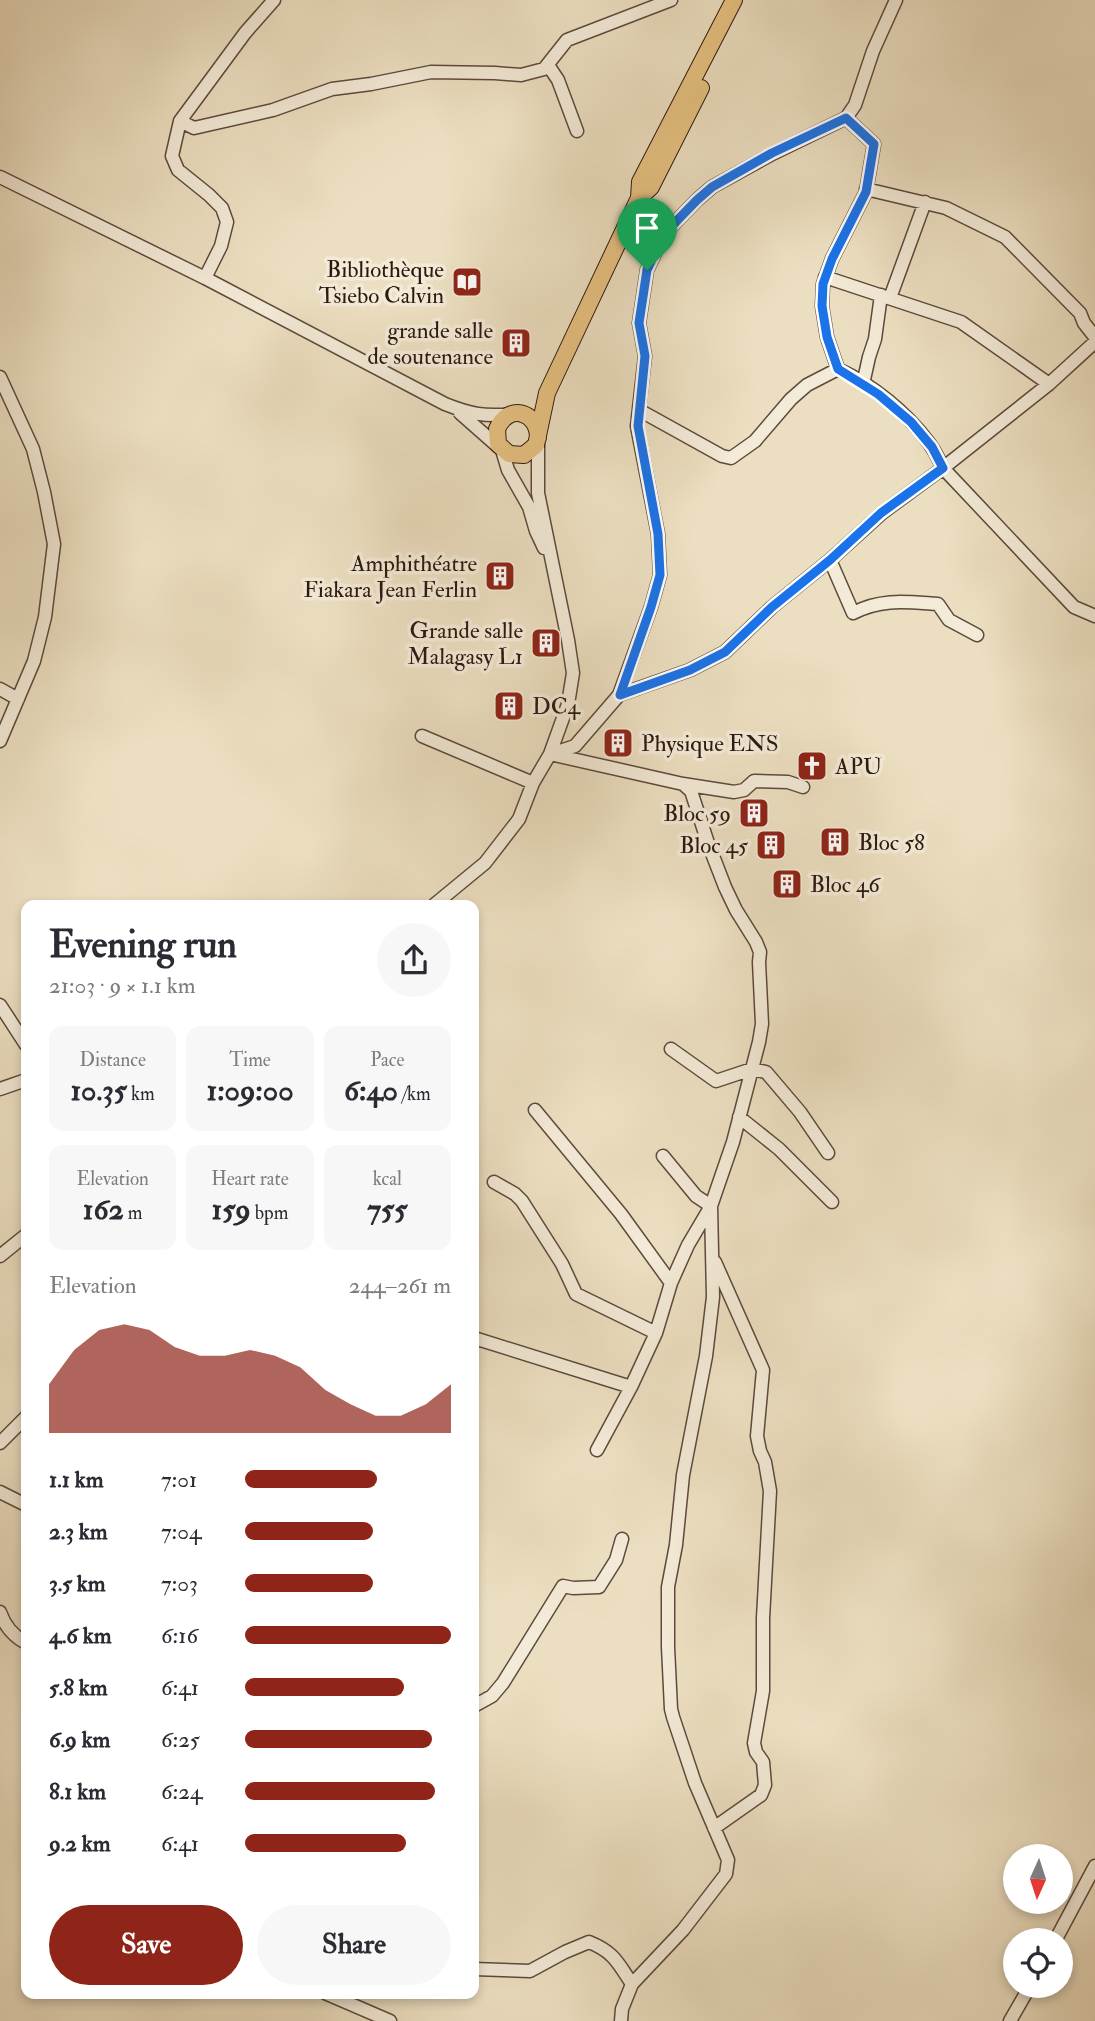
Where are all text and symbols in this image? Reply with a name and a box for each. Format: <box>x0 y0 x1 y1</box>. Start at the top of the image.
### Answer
pin <box>617 198 677 270</box>
icon: arrive <box>628 209 666 247</box>
place label: Bibliothèque Tsiebo Calvin <box>319 255 444 310</box>
library icon: Bibliothèque Tsiebo Calvin <box>450 265 484 299</box>
place label: grande salle de soutenance <box>367 316 493 371</box>
building icon: grande salle de soutenance <box>499 326 533 360</box>
place label: Amphithéatre Fiakara Jean Ferlin <box>304 549 477 604</box>
building icon: Amphithéatre Fiakara Jean Ferlin <box>483 559 517 593</box>
place label: Grande salle Malagasy L1 <box>408 616 523 671</box>
building icon: Grande salle Malagasy L1 <box>529 626 563 660</box>
building icon: DC4 <box>492 689 526 723</box>
place label: DC4 <box>532 692 582 721</box>
building icon: Physique ENS <box>601 726 635 760</box>
place label: Physique ENS <box>641 729 779 758</box>
church icon: APU <box>795 749 829 783</box>
place label: APU <box>834 752 882 781</box>
building icon: Bloc 59 <box>737 796 771 830</box>
place label: Bloc 59 <box>663 799 731 828</box>
building icon: Bloc 58 <box>818 825 852 859</box>
building icon: Bloc 45 <box>754 828 788 862</box>
place label: Bloc 58 <box>858 828 925 857</box>
place label: Bloc 45 <box>680 831 748 860</box>
building icon: Bloc 46 <box>770 867 804 901</box>
place label: Bloc 46 <box>810 870 881 899</box>
text: Evening run <box>49 921 237 969</box>
button: share <box>377 923 451 997</box>
text: 21:03 · 9 × 1.1 km <box>49 971 195 1000</box>
text: Distance <box>79 1048 146 1072</box>
text: Time <box>229 1048 271 1072</box>
text: Pace <box>370 1048 404 1072</box>
text: 10.35 <box>71 1072 127 1109</box>
text: 1:09:00 <box>206 1072 294 1109</box>
text: 6:40 <box>344 1072 398 1109</box>
text: km <box>127 1082 155 1106</box>
text: /km <box>398 1082 431 1106</box>
text: Elevation <box>76 1167 149 1191</box>
text: Heart rate <box>211 1167 289 1191</box>
text: kcal <box>373 1167 402 1191</box>
text: 162 <box>83 1191 124 1228</box>
text: 159 <box>212 1191 251 1228</box>
text: 755 <box>367 1191 407 1228</box>
text: m <box>124 1201 142 1225</box>
text: bpm <box>251 1201 288 1225</box>
text: Elevation <box>49 1271 137 1300</box>
text: 244–261 m <box>349 1271 451 1300</box>
text: 1.1 km <box>49 1465 104 1494</box>
text: 7:01 <box>161 1465 197 1494</box>
text: 2.3 km <box>49 1517 108 1546</box>
text: 7:04 <box>161 1517 201 1546</box>
text: 3.5 km <box>49 1569 106 1598</box>
text: 7:03 <box>161 1569 198 1598</box>
text: 4.6 km <box>49 1621 112 1650</box>
text: 6:16 <box>161 1621 198 1650</box>
text: 5.8 km <box>49 1673 108 1702</box>
text: 6:41 <box>161 1673 199 1702</box>
text: 6.9 km <box>49 1725 110 1754</box>
text: 6:25 <box>161 1725 200 1754</box>
text: 8.1 km <box>49 1777 106 1806</box>
text: 6:24 <box>161 1777 202 1806</box>
text: 9.2 km <box>49 1829 111 1858</box>
text: 6:41 <box>161 1829 199 1858</box>
north arrow <box>1003 1844 1073 1914</box>
map controls <box>1003 1844 1073 1998</box>
button: Save <box>49 1905 243 1985</box>
button: Share <box>257 1905 451 1985</box>
button: locate <box>1003 1928 1073 1998</box>

